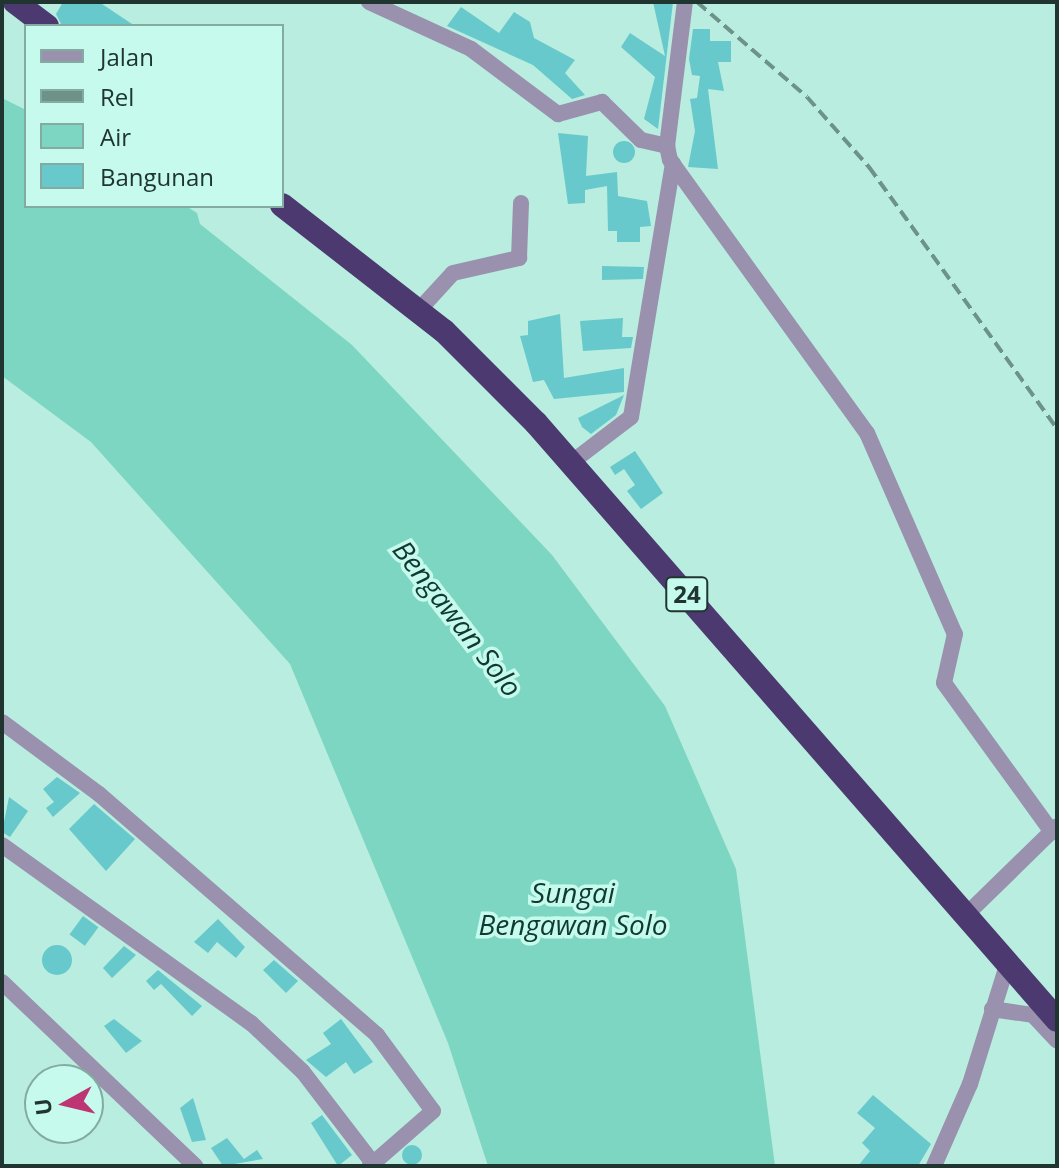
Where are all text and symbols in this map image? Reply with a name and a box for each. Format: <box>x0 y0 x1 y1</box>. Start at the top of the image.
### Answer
legend <box>24 24 284 208</box>
text: Jalan <box>100 40 154 73</box>
text: Rel <box>100 80 134 113</box>
text: Air <box>100 120 131 153</box>
text: Bangunan <box>100 160 214 193</box>
water label: Bengawan Solo <box>387 533 529 703</box>
road number: 24 <box>665 574 709 614</box>
water label: Sungai Bengawan Solo <box>478 875 668 941</box>
north arrow <box>24 1064 104 1144</box>
text: U <box>26 1097 58 1117</box>

